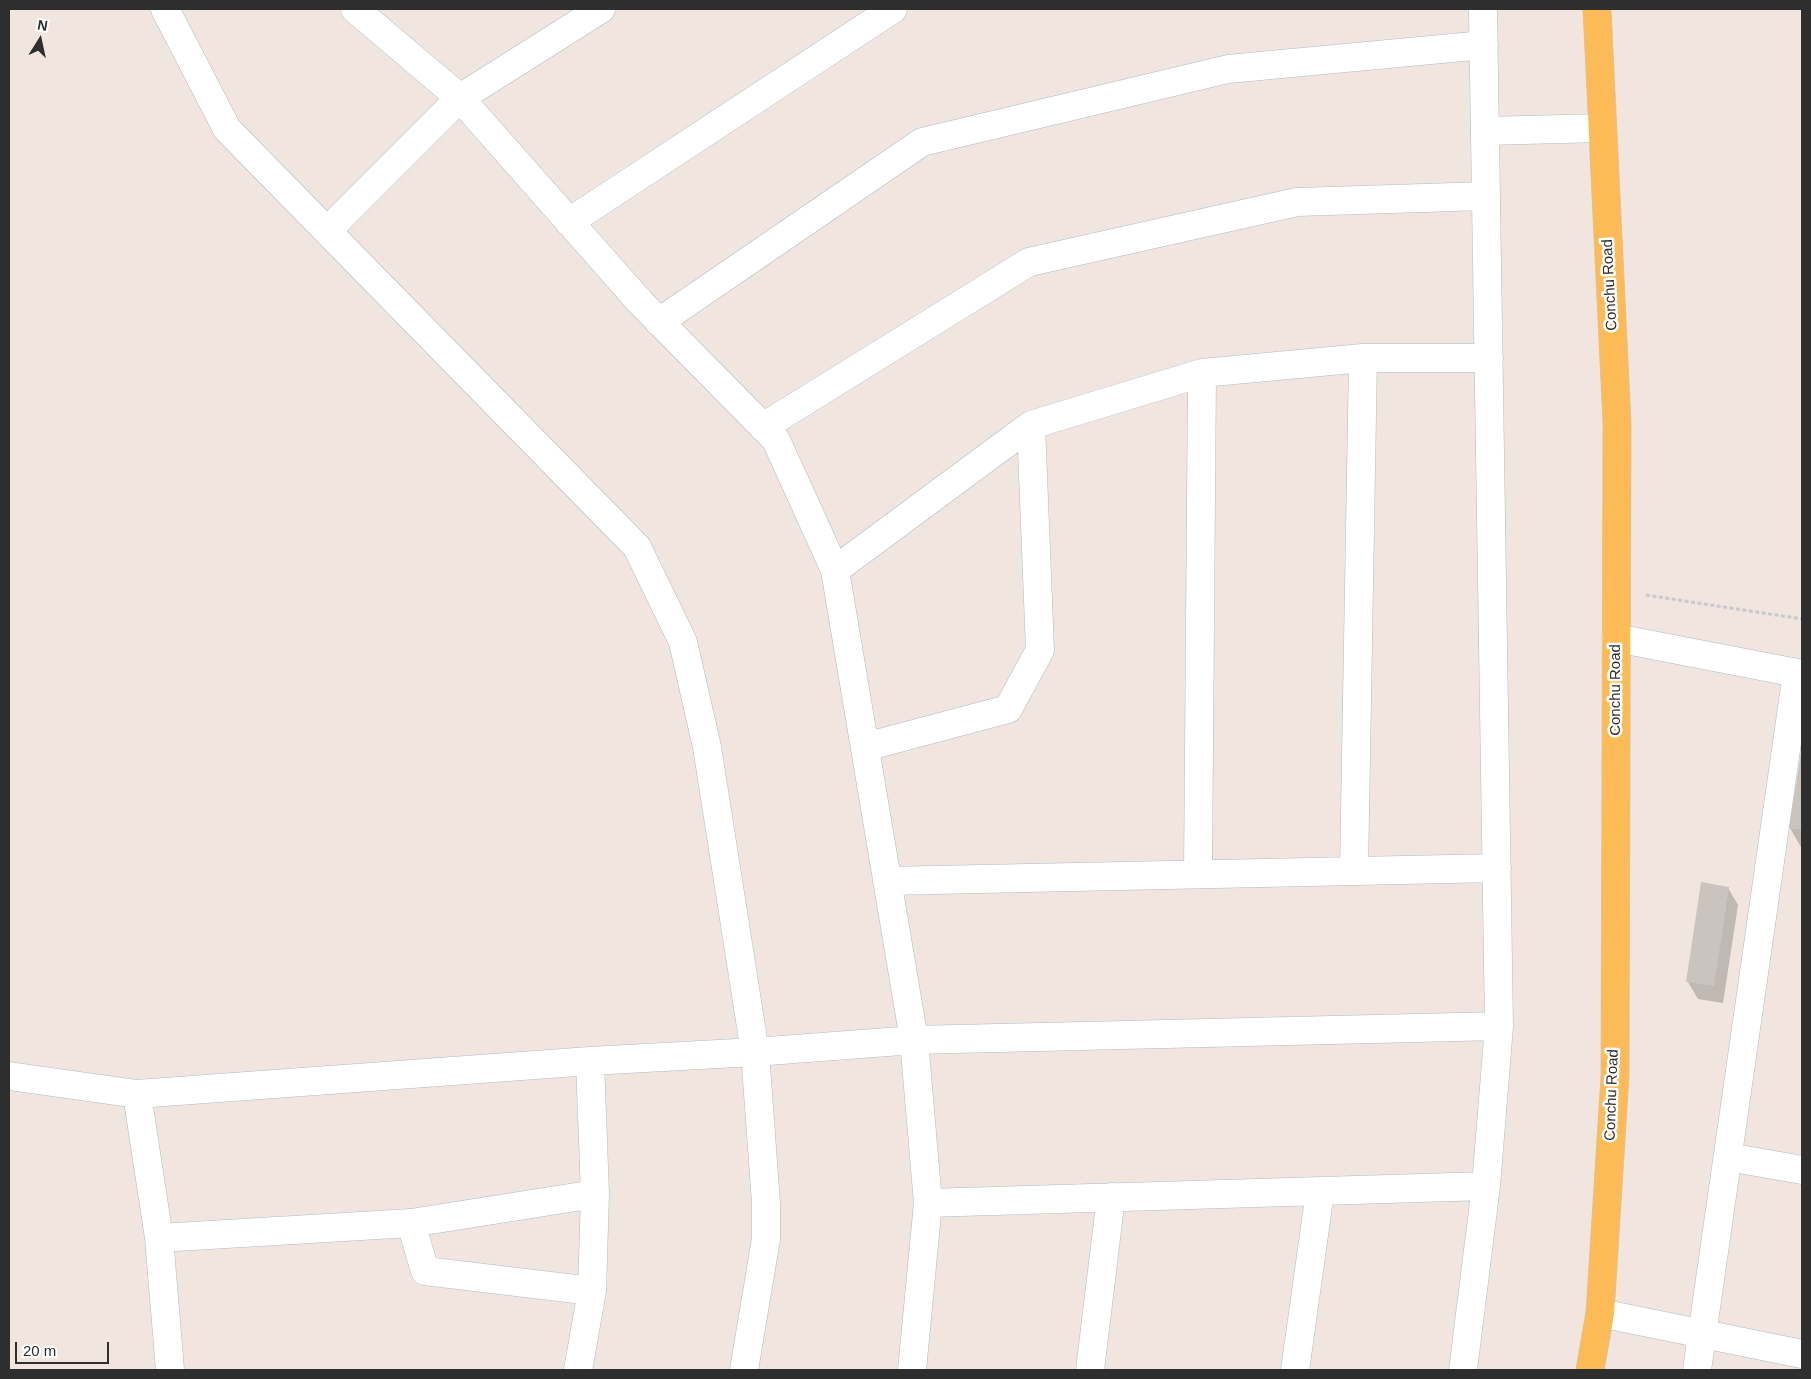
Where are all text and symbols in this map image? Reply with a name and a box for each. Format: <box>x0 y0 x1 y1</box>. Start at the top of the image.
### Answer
north arrow <box>15 15 65 65</box>
text: N <box>36 16 49 34</box>
street label: Conchu Road <box>1599 239 1621 331</box>
street label: Conchu Road <box>1607 644 1625 736</box>
street label: Conchu Road <box>1601 1049 1623 1141</box>
scale bar <box>18 1332 111 1364</box>
text: 20 m <box>23 1342 56 1359</box>

